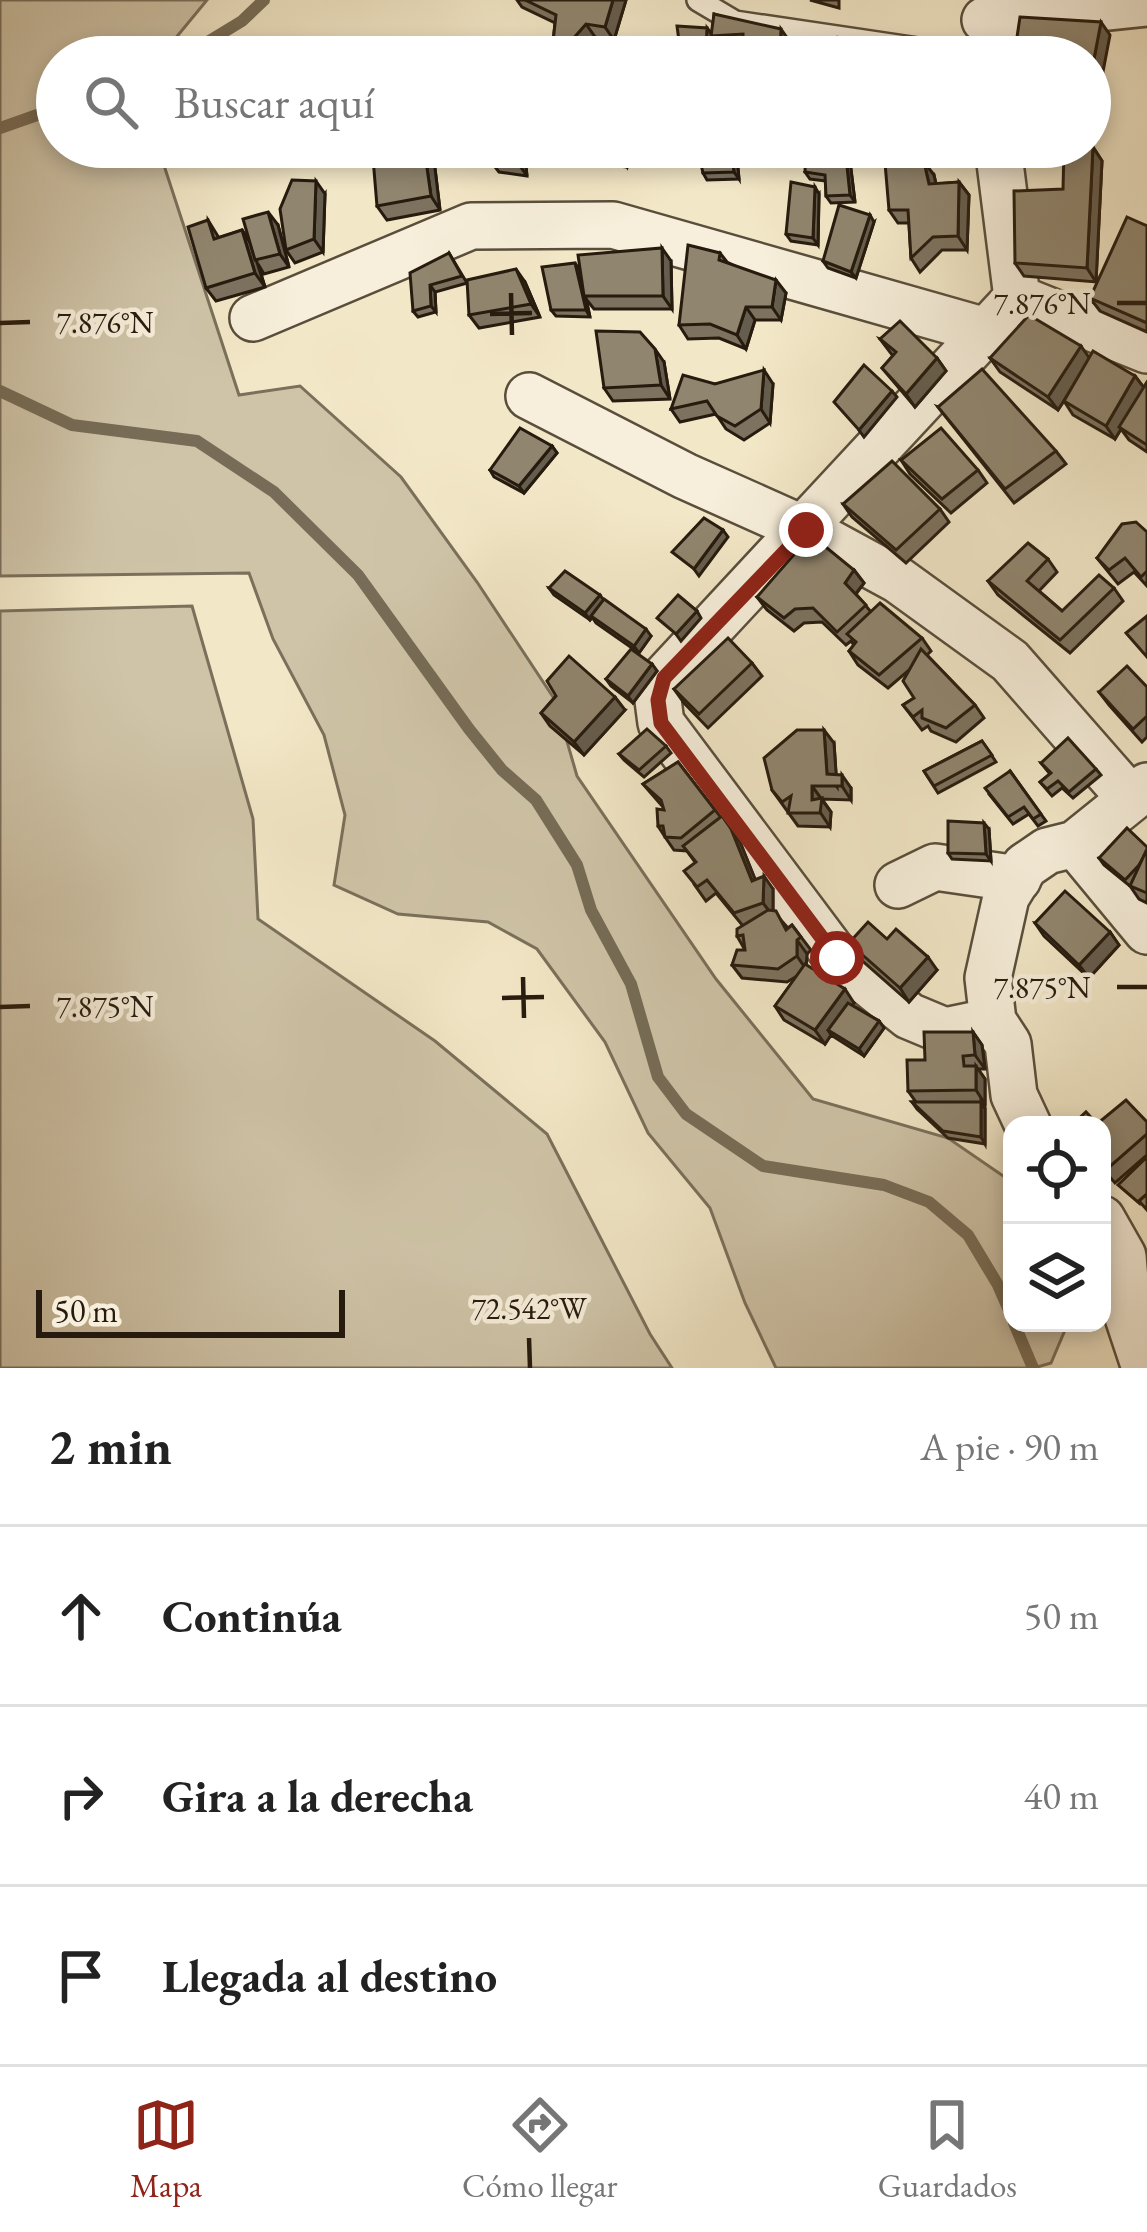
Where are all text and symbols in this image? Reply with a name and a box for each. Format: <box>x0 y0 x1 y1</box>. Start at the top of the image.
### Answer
search box <box>36 36 1111 168</box>
icon: search <box>78 69 144 135</box>
text: Buscar aquí <box>174 73 374 131</box>
text: 7.876°N <box>994 284 1091 323</box>
text: 7.876°N <box>57 303 154 342</box>
route end <box>779 503 833 557</box>
route start <box>810 931 864 985</box>
text: 7.875°N <box>994 968 1091 1007</box>
text: 7.875°N <box>57 987 154 1026</box>
map controls <box>1003 1116 1111 1332</box>
button: locate <box>1003 1116 1111 1224</box>
button: layers <box>1003 1224 1111 1332</box>
scale bar <box>36 1284 345 1337</box>
text: 50 m <box>54 1289 118 1332</box>
text: 72.542°W <box>471 1289 587 1328</box>
text: 2 min <box>48 1413 172 1479</box>
text: A pie · 90 m <box>920 1421 1099 1472</box>
icon: ahead <box>48 1583 114 1649</box>
text: Continúa <box>162 1587 341 1645</box>
text: 50 m <box>1023 1590 1099 1641</box>
icon: right <box>48 1763 114 1829</box>
text: Gira a la derecha <box>162 1767 473 1825</box>
text: 40 m <box>1023 1770 1099 1821</box>
icon: arrive <box>48 1943 114 2009</box>
text: Llegada al destino <box>162 1947 497 2005</box>
tab: Mapa <box>130 2092 202 2207</box>
tab: Cómo llegar <box>462 2092 618 2207</box>
tab: Guardados <box>878 2092 1017 2207</box>

